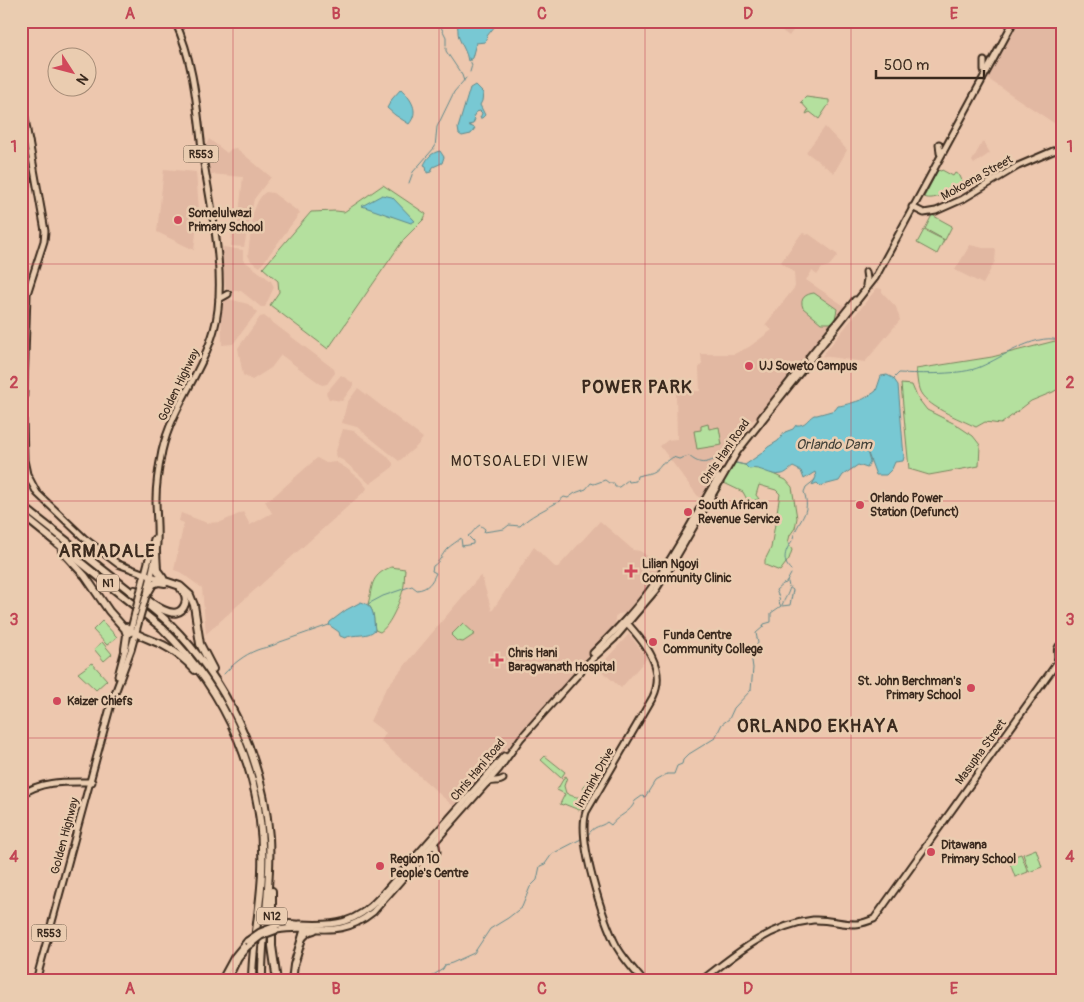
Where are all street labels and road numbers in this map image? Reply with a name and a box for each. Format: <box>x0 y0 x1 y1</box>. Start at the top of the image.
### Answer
road number: R553 <box>184 146 218 162</box>
street label: Mokoena Street <box>938 152 1016 204</box>
street label: Golden Highway <box>155 346 203 424</box>
street label: Chris Hani Road <box>697 416 753 488</box>
road number: N1 <box>97 574 119 592</box>
street label: Masupha Street <box>952 716 1010 788</box>
street label: Chris Hani Road <box>448 736 508 804</box>
street label: Immink Drive <box>572 745 618 811</box>
street label: Golden Highway <box>48 796 82 876</box>
road number: N12 <box>257 908 287 924</box>
road number: R553 <box>32 924 66 941</box>

